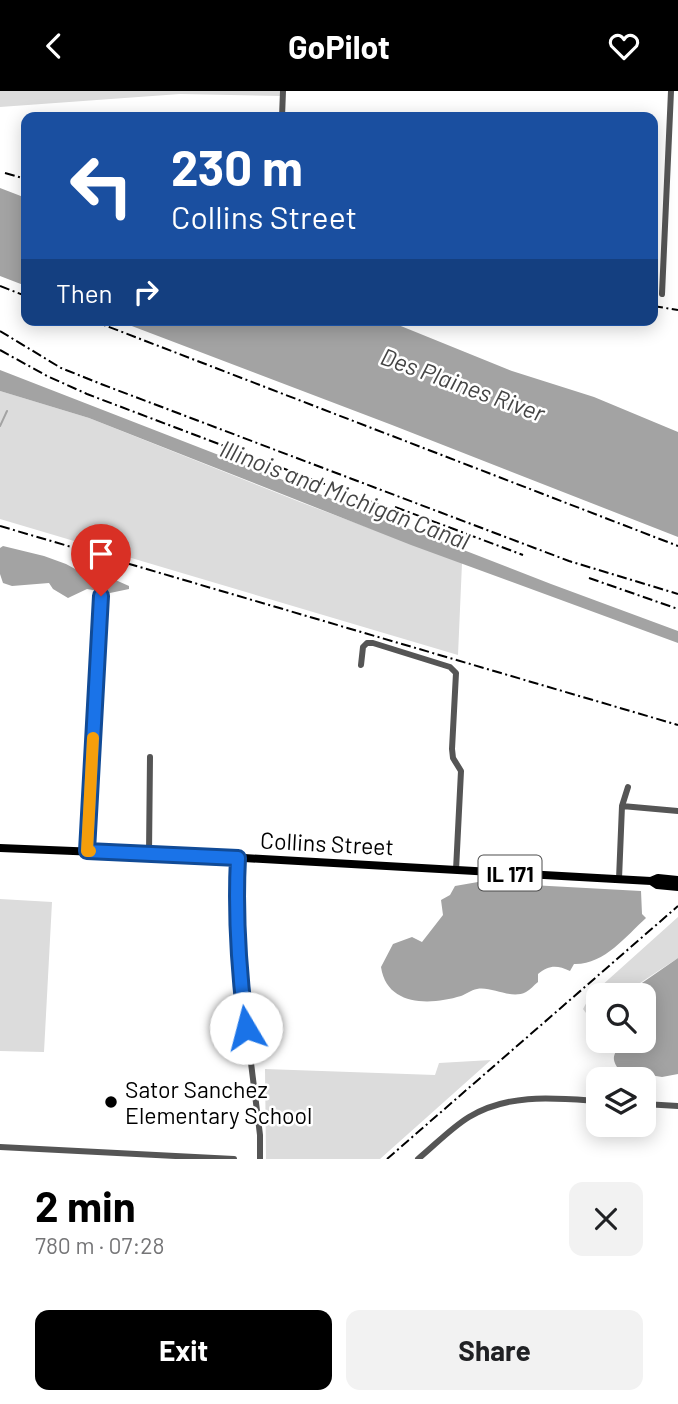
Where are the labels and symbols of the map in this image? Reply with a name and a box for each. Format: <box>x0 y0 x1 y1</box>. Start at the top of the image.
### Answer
water label: Des Plaines River <box>377 341 550 428</box>
water label: Illinois and Michigan Canal <box>216 433 474 555</box>
pin <box>71 524 131 596</box>
street label: Collins Street <box>259 826 395 860</box>
road number: IL 171 <box>478 855 542 891</box>
position arrow <box>209 991 283 1065</box>
place label: Sator Sanchez Elementary School <box>125 1075 312 1129</box>
marker: Sator Sanchez Elementary School <box>103 1094 119 1110</box>

